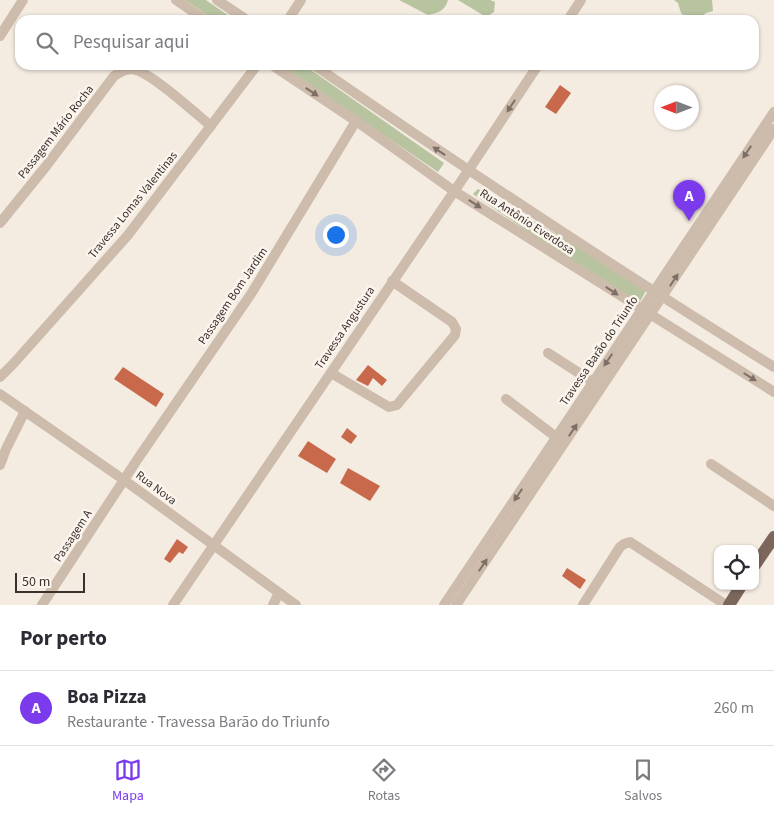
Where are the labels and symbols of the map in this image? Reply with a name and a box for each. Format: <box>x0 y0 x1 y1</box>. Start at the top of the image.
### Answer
street label: Passagem Mário Rocha <box>14 82 98 182</box>
north arrow <box>654 85 699 130</box>
one-way arrow <box>306 87 319 97</box>
one-way arrow <box>506 99 516 112</box>
one-way arrow <box>742 145 752 159</box>
one-way arrow <box>432 146 446 156</box>
street label: Travessa Lomas Valentinas <box>84 148 182 262</box>
pin: A <box>673 180 705 221</box>
street label: Rua Antônio Everdosa <box>476 185 578 259</box>
one-way arrow <box>468 199 481 209</box>
your location <box>323 222 349 248</box>
street label: Passagem Bom Jardim <box>194 244 272 348</box>
one-way arrow <box>669 273 678 287</box>
street label: Travessa Angustura <box>311 283 379 373</box>
one-way arrow <box>605 287 618 296</box>
street label: Travessa Barão do Triunfo <box>556 293 642 409</box>
one-way arrow <box>603 353 613 367</box>
one-way arrow <box>743 373 756 382</box>
one-way arrow <box>569 423 578 436</box>
street label: Rua Nova <box>132 467 180 509</box>
one-way arrow <box>513 488 523 502</box>
street label: Passagem A <box>50 506 96 565</box>
one-way arrow <box>478 558 488 571</box>
scale bar <box>15 570 85 593</box>

